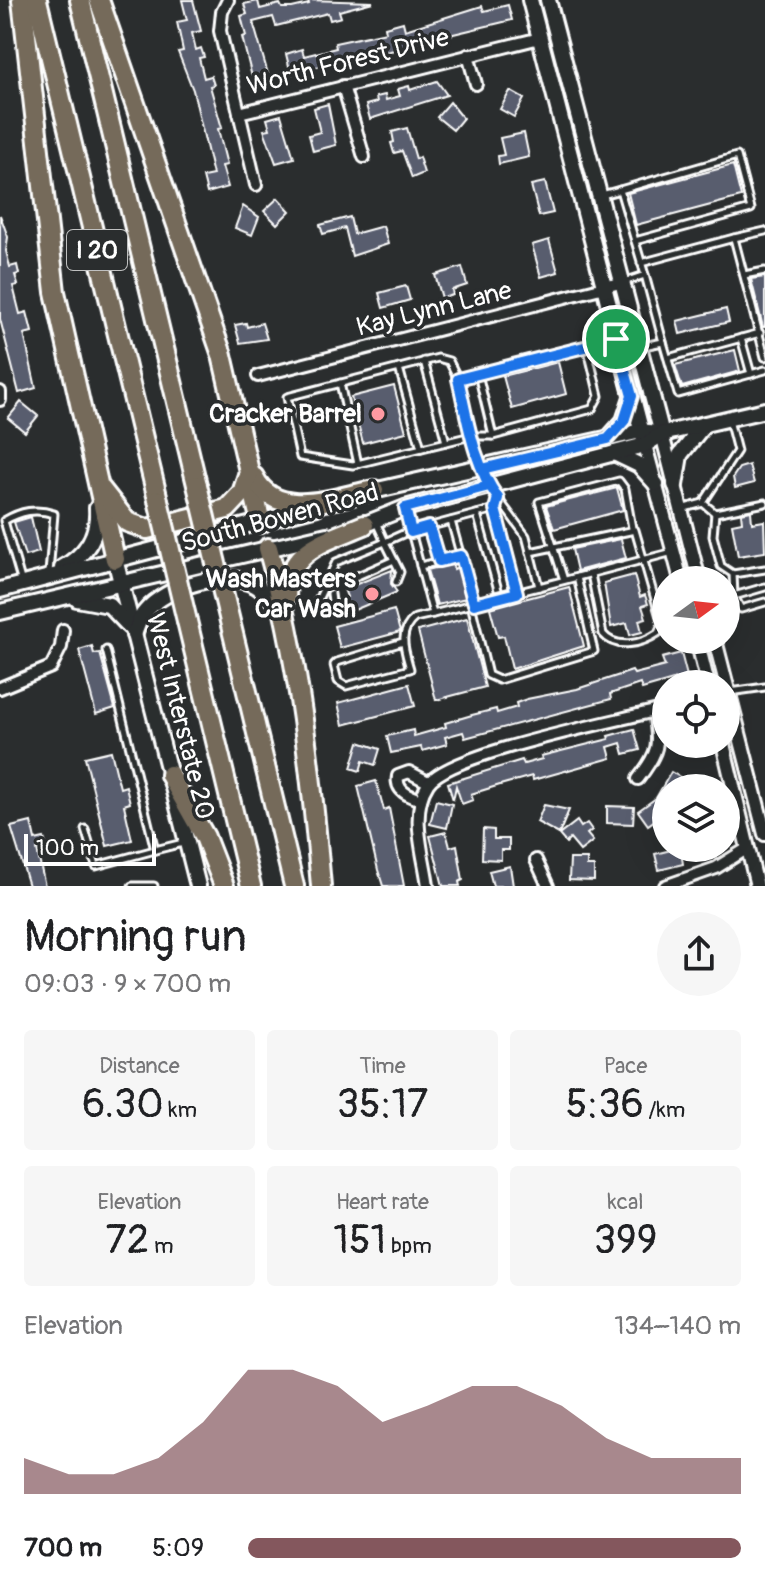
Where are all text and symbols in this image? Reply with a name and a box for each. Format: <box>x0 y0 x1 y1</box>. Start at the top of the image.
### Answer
street label: Worth Forest Drive <box>244 21 452 103</box>
road number: I 20 <box>67 230 127 270</box>
street label: Kay Lynn Lane <box>353 274 515 344</box>
pin <box>582 305 650 373</box>
icon: arrive <box>594 317 638 361</box>
place label: Cracker Barrel <box>209 398 362 430</box>
marker: Cracker Barrel <box>369 405 387 423</box>
street label: South Bowen Road <box>178 476 382 560</box>
place label: Wash Masters Car Wash <box>206 563 356 625</box>
north arrow <box>652 566 740 654</box>
map controls <box>652 566 740 862</box>
marker: Wash Masters Car Wash <box>363 585 381 603</box>
street label: West Interstate 20 <box>139 609 221 823</box>
button: locate <box>652 670 740 758</box>
button: layers <box>652 774 740 862</box>
scale bar <box>24 830 156 866</box>
text: 100 m <box>36 834 99 862</box>
text: Morning run <box>24 910 247 965</box>
button: share <box>657 912 741 996</box>
text: 09:03 · 9 × 700 m <box>24 968 231 1000</box>
text: Distance <box>99 1052 180 1080</box>
text: Time <box>360 1052 405 1080</box>
text: Pace <box>604 1052 647 1080</box>
text: 6.30 <box>82 1080 164 1129</box>
text: 35:17 <box>337 1080 428 1129</box>
text: 5:36 <box>566 1080 644 1129</box>
text: km <box>164 1096 197 1124</box>
text: /km <box>644 1096 685 1124</box>
text: Elevation <box>98 1188 181 1216</box>
text: Heart rate <box>336 1188 429 1216</box>
text: kcal <box>608 1188 643 1216</box>
text: 72 <box>106 1216 149 1265</box>
text: 151 <box>333 1216 386 1265</box>
text: 399 <box>594 1216 657 1265</box>
text: m <box>149 1232 173 1260</box>
text: bpm <box>386 1232 432 1260</box>
text: Elevation <box>24 1310 123 1342</box>
text: 134–140 m <box>614 1310 741 1342</box>
text: 700 m <box>24 1532 102 1564</box>
text: 5:09 <box>152 1532 204 1564</box>

